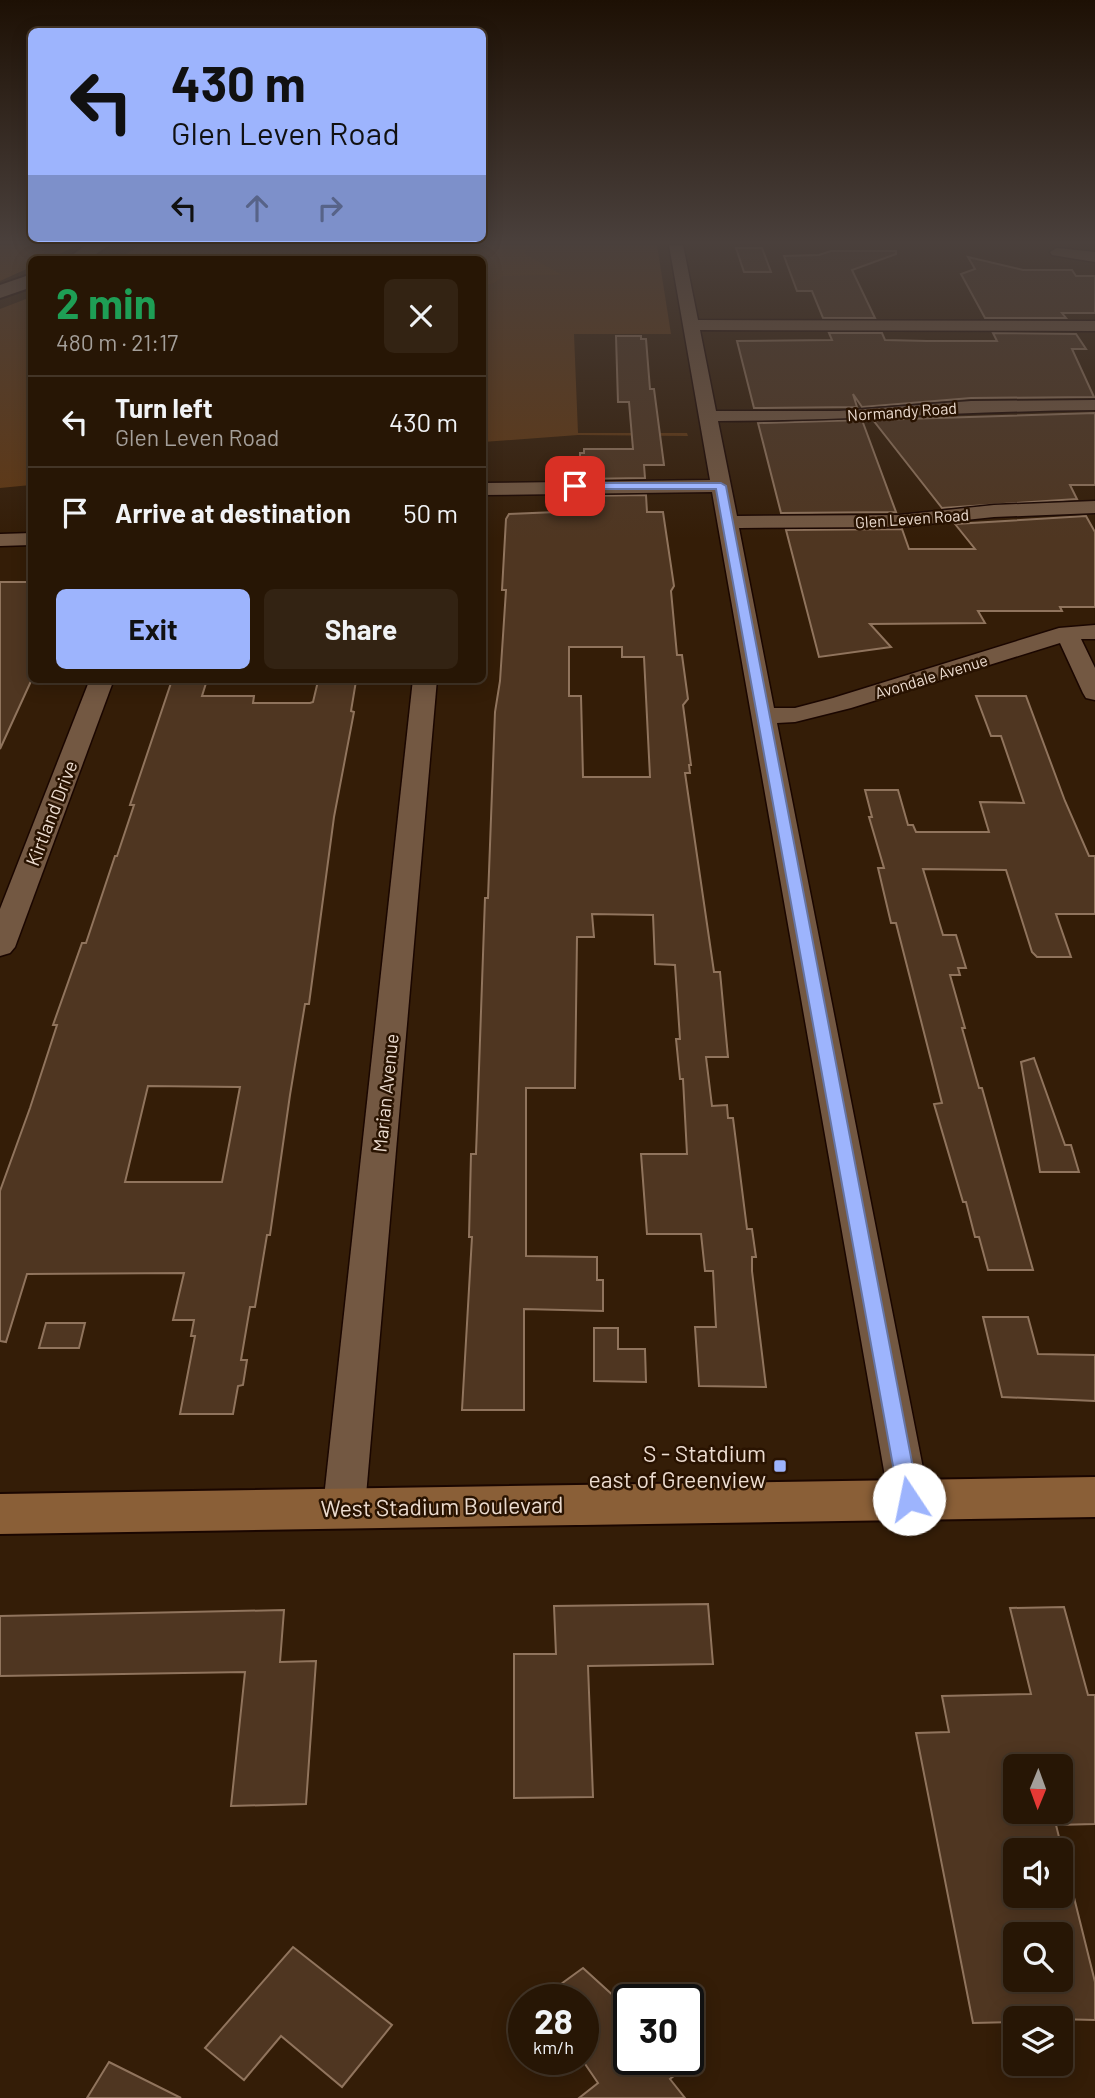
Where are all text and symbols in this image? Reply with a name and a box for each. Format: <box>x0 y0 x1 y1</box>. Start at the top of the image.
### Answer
text: 430 m <box>171 53 306 112</box>
icon: left <box>56 56 147 147</box>
text: Glen Leven Road <box>171 113 400 151</box>
icon: left <box>165 189 203 227</box>
icon: ahead <box>238 189 276 227</box>
icon: right <box>311 189 349 227</box>
text: 2 min <box>56 277 157 327</box>
button: close <box>384 279 458 353</box>
text: 480 m · 21:17 <box>56 328 178 356</box>
text: Turn left <box>115 392 213 423</box>
street label: Normandy Road <box>846 398 958 424</box>
icon: left <box>56 403 94 441</box>
text: 430 m <box>389 406 458 437</box>
text: Glen Leven Road <box>115 423 279 451</box>
pin <box>545 456 605 516</box>
icon: arrive <box>556 467 594 505</box>
icon: arrive <box>56 494 94 532</box>
text: Arrive at destination <box>115 497 351 528</box>
text: 50 m <box>403 497 458 528</box>
street label: Glen Leven Road <box>854 505 970 531</box>
button: Exit <box>56 589 250 669</box>
button: Share <box>264 589 458 669</box>
street label: Avondale Avenue <box>872 650 990 702</box>
street label: Kirtland Drive <box>20 757 82 869</box>
street label: Marian Avenue <box>367 1033 403 1153</box>
place label: S - Statdium east of Greenview <box>589 1439 766 1493</box>
marker: S - Statdium east of Greenview <box>772 1458 788 1474</box>
position arrow <box>872 1462 946 1536</box>
street label: West Stadium Boulevard <box>320 1490 564 1522</box>
north arrow <box>1003 1754 1073 1824</box>
map controls <box>1003 1754 1073 2076</box>
button: sound <box>1003 1838 1073 1908</box>
button: search <box>1003 1922 1073 1992</box>
speed limit sign: 30 <box>613 1984 704 2075</box>
text: 28 <box>534 1999 573 2041</box>
button: layers <box>1003 2006 1073 2076</box>
text: km/h <box>533 2036 574 2058</box>

